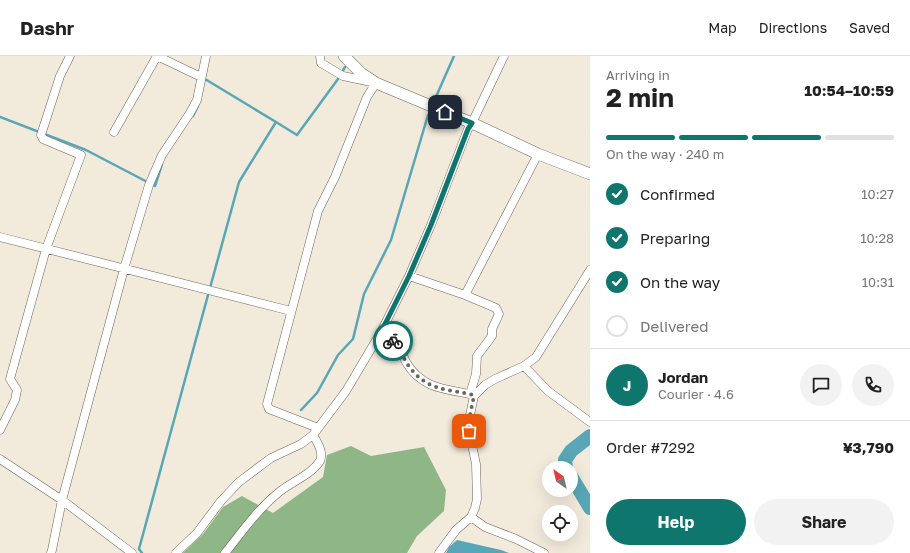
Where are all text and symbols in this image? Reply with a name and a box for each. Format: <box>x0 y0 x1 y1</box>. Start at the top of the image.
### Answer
text: Dashr <box>20 16 74 39</box>
text: Map <box>708 19 737 36</box>
text: Directions <box>759 19 827 36</box>
text: Saved <box>849 19 890 36</box>
text: Arriving in <box>606 67 670 83</box>
text: 10:54–10:59 <box>804 81 894 99</box>
text: 2 min <box>606 82 674 113</box>
pin <box>428 95 462 129</box>
icon: home <box>434 101 456 123</box>
text: On the way · 240 m <box>606 146 724 162</box>
icon: check <box>606 183 628 205</box>
text: Confirmed <box>640 185 715 203</box>
text: 10:27 <box>861 186 894 202</box>
icon: check <box>606 227 628 249</box>
text: Preparing <box>640 229 710 247</box>
text: 10:28 <box>860 230 894 246</box>
icon: check <box>606 271 628 293</box>
text: On the way <box>640 273 720 291</box>
text: 10:31 <box>862 274 894 290</box>
text: Delivered <box>640 317 708 335</box>
courier <box>373 321 413 361</box>
icon: bike <box>382 330 404 352</box>
button: chat <box>800 364 842 406</box>
button: phone <box>852 364 894 406</box>
text: Jordan <box>658 368 708 386</box>
text: J <box>623 376 631 394</box>
text: Courier · 4.6 <box>658 386 734 402</box>
pin <box>452 414 486 448</box>
icon: bag <box>458 420 480 442</box>
text: Order #7292 <box>606 438 695 456</box>
text: ¥3,790 <box>843 438 894 456</box>
north arrow <box>542 461 578 497</box>
map controls <box>542 461 578 541</box>
button: Help <box>606 499 746 545</box>
button: Share <box>754 499 894 545</box>
button: locate <box>542 505 578 541</box>

